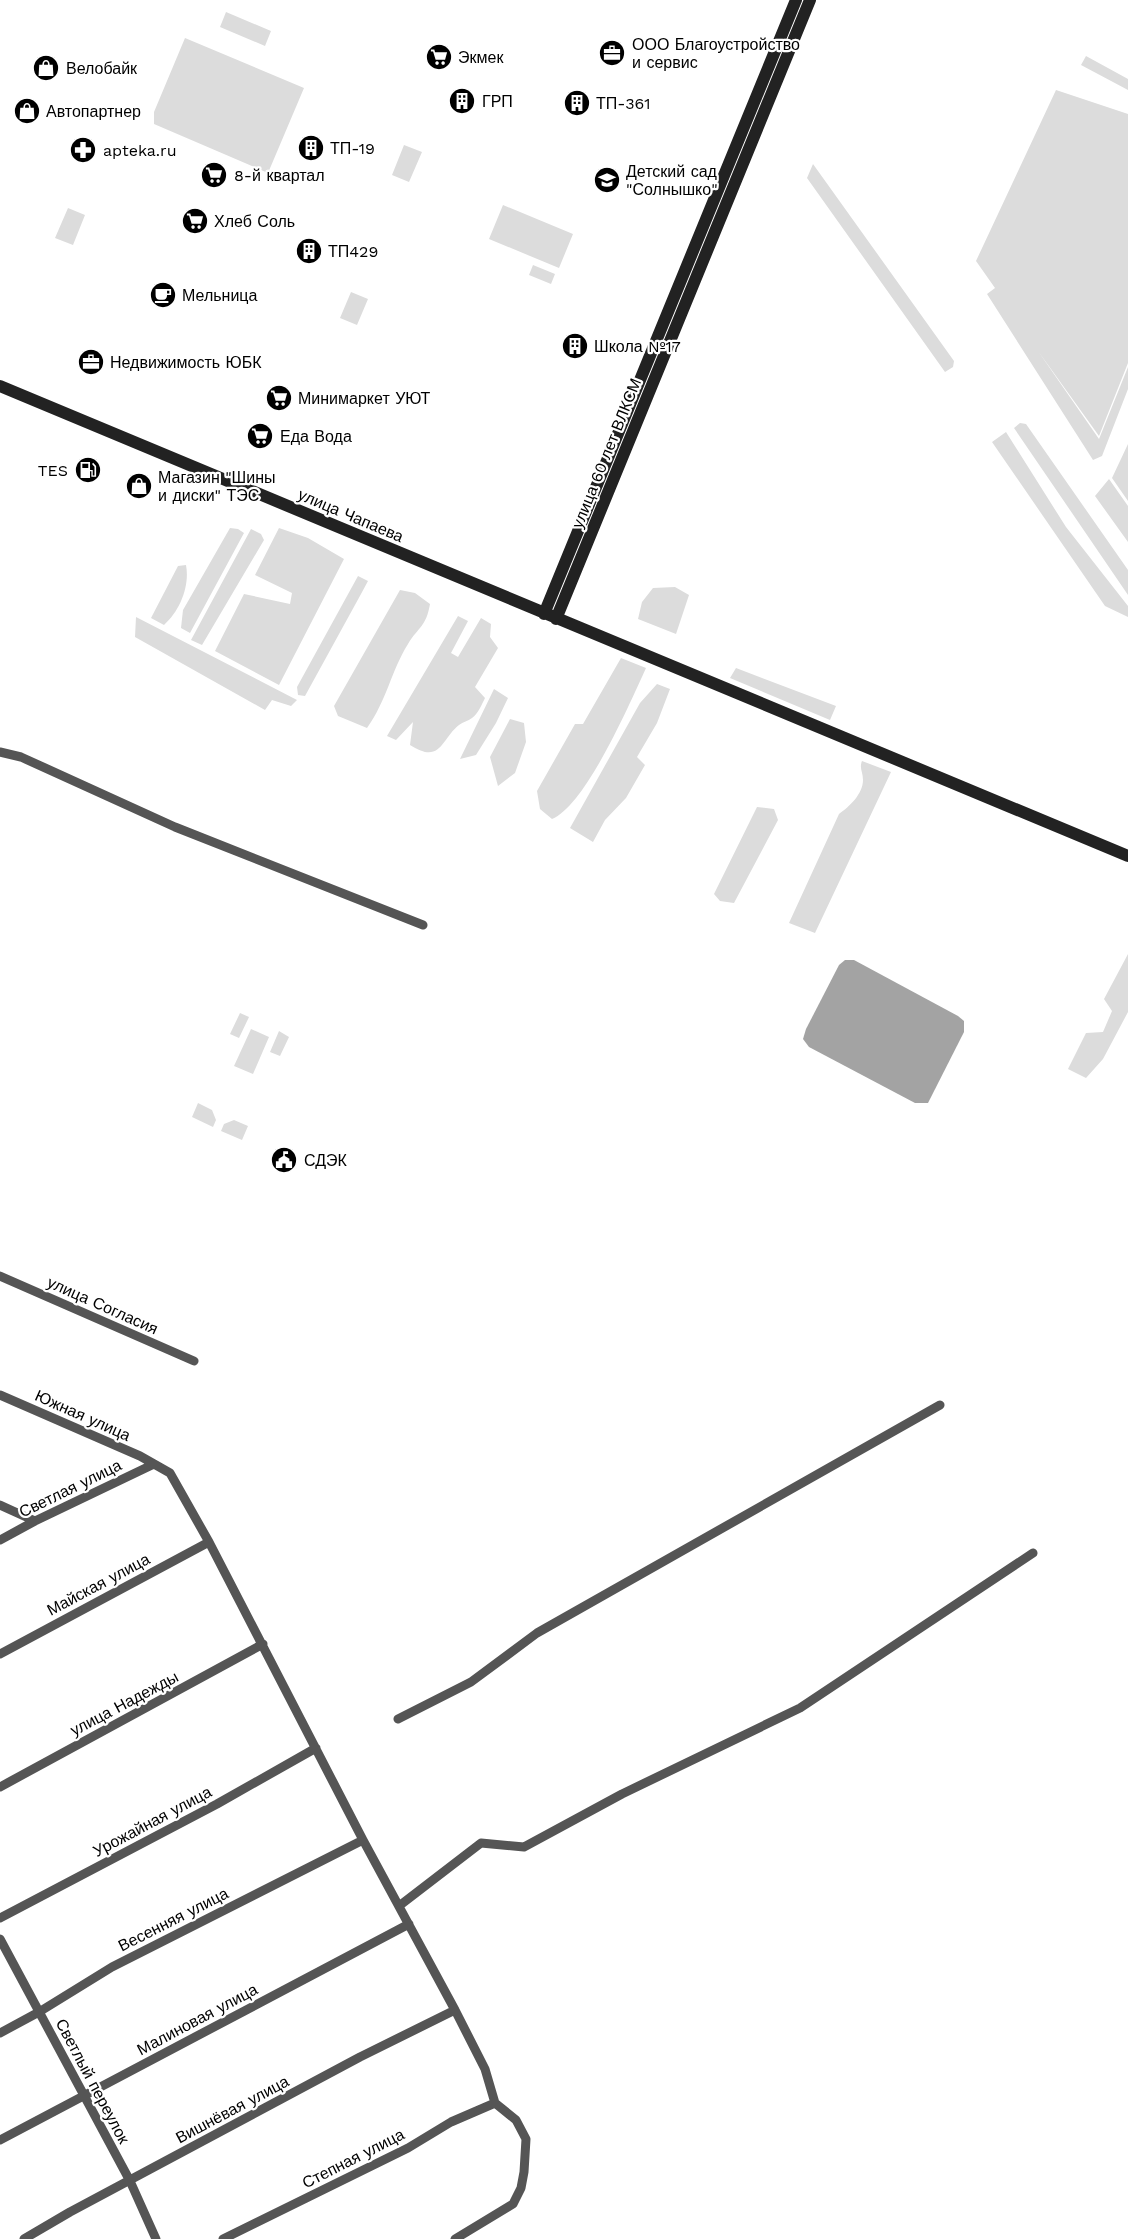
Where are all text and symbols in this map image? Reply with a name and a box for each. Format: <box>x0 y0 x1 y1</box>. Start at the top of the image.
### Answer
place label: ООО Благоустройство и сервис <box>632 35 800 72</box>
office icon: ООО Благоустройство и сервис <box>597 38 627 68</box>
supermarket icon: Экмек <box>424 42 454 72</box>
place label: Экмек <box>458 48 504 67</box>
shop icon: Велобайк <box>31 53 61 83</box>
place label: Велобайк <box>66 59 138 78</box>
building icon: ГРП <box>447 86 477 116</box>
building icon: ТП-361 <box>562 88 592 118</box>
place label: ГРП <box>482 92 513 111</box>
place label: ТП-361 <box>596 94 651 113</box>
shop icon: Автопартнер <box>12 96 42 126</box>
place label: Автопартнер <box>46 102 141 121</box>
building icon: ТП-19 <box>296 133 326 163</box>
pharmacy icon: apteka.ru <box>68 135 98 165</box>
place label: ТП-19 <box>330 139 375 158</box>
place label: apteka.ru <box>103 141 177 160</box>
supermarket icon: 8-й квартал <box>199 160 229 190</box>
place label: Детский сад "Солнышко" <box>626 162 718 199</box>
school or university icon: Детский сад "Солнышко" <box>592 165 622 195</box>
place label: 8-й квартал <box>234 166 325 185</box>
supermarket icon: Хлеб Соль <box>180 206 210 236</box>
place label: Хлеб Соль <box>214 212 295 231</box>
building icon: ТП429 <box>294 236 324 266</box>
place label: ТП429 <box>328 242 378 261</box>
cafe icon: Мельница <box>148 280 178 310</box>
place label: Мельница <box>182 286 257 305</box>
building icon: Школа №17 <box>560 331 590 361</box>
place label: Школа №17 <box>594 337 681 356</box>
office icon: Недвижимость ЮБК <box>76 347 106 377</box>
place label: Недвижимость ЮБК <box>110 353 262 372</box>
street label: улица 60 лет ВЛКСМ <box>568 375 645 531</box>
supermarket icon: Минимаркет УЮТ <box>264 383 294 413</box>
place label: Минимаркет УЮТ <box>298 389 431 408</box>
supermarket icon: Еда Вода <box>245 421 275 451</box>
place label: Еда Вода <box>280 427 352 446</box>
fuel station icon: TES <box>73 455 103 485</box>
place label: TES <box>38 461 68 480</box>
place label: Магазин "Шины и диски" ТЭС <box>158 468 276 505</box>
shop icon: Магазин "Шины и диски" ТЭС <box>124 471 154 501</box>
street label: улица Чапаева <box>295 485 406 546</box>
public building icon: СДЭК <box>269 1145 299 1175</box>
place label: СДЭК <box>304 1151 348 1170</box>
street label: улица Согласия <box>44 1273 161 1338</box>
street label: Южная улица <box>32 1386 134 1445</box>
street label: Светлая улица <box>16 1455 125 1521</box>
street label: Майская улица <box>44 1549 153 1620</box>
street label: улица Надежды <box>67 1667 181 1740</box>
street label: Урожайная улица <box>90 1782 215 1861</box>
street label: Весенняя улица <box>115 1883 231 1955</box>
street label: Малиновая улица <box>134 1980 261 2059</box>
street label: Светлый переулок <box>52 2016 134 2148</box>
street label: Вишнёвая улица <box>172 2072 292 2147</box>
street label: Степная улица <box>299 2124 408 2192</box>

